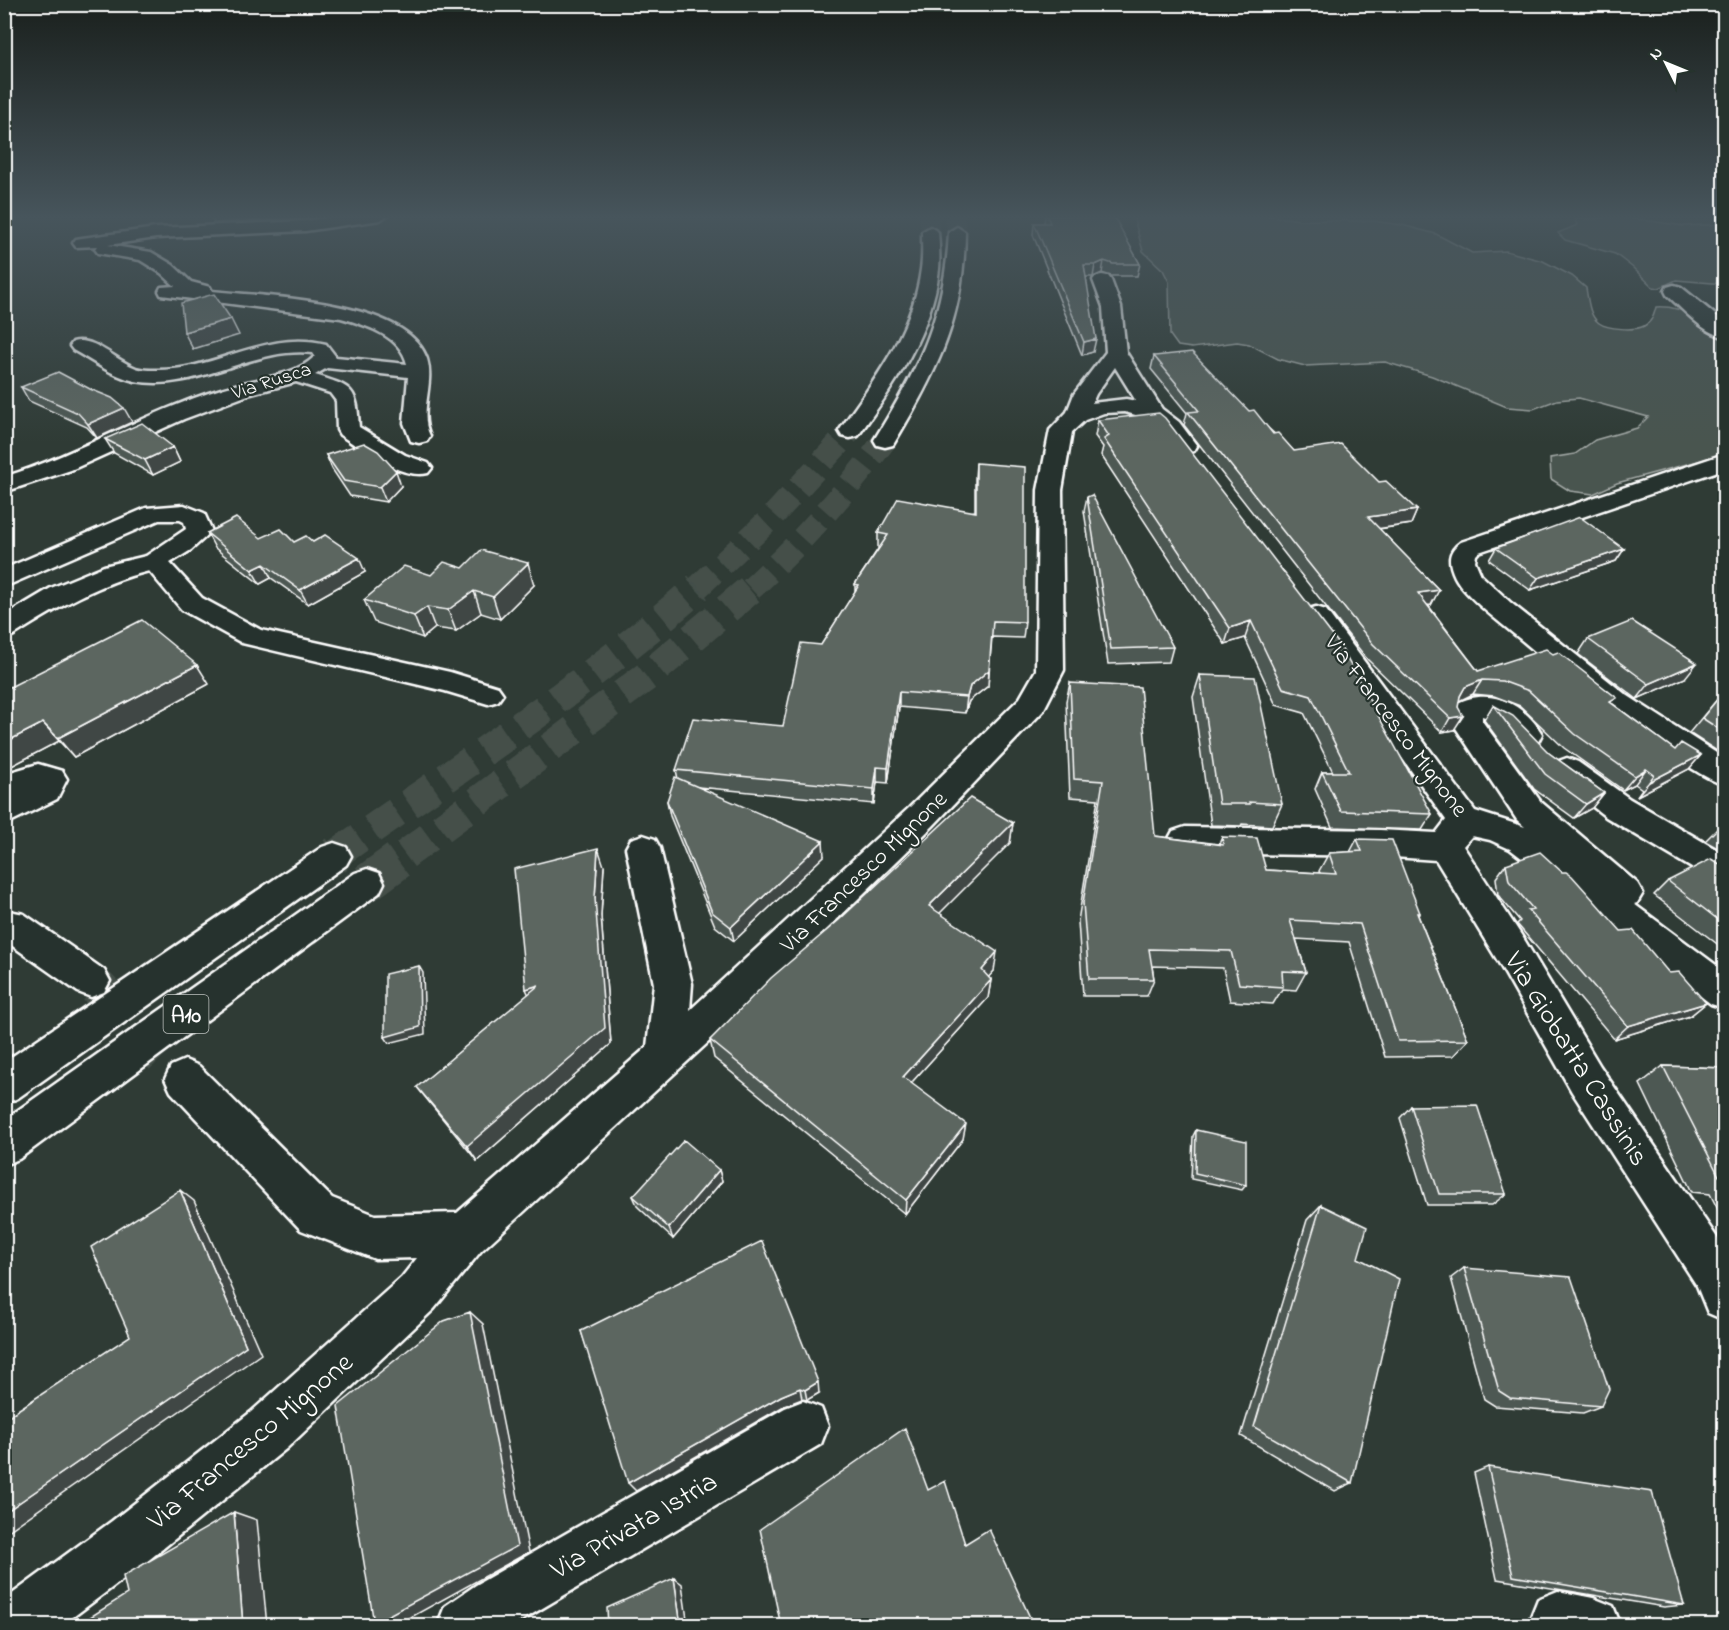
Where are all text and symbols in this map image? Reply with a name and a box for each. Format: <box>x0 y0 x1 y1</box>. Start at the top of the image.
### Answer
north arrow <box>1636 33 1696 93</box>
text: N <box>1644 42 1669 66</box>
street label: Via Rusca <box>227 356 315 409</box>
street label: Via Francesco Mignone <box>1314 627 1476 825</box>
street label: Via Francesco Mignone <box>772 783 957 963</box>
street label: Via Giobatta Cassinis <box>1492 944 1658 1175</box>
road number: A10 <box>164 995 208 1033</box>
street label: Via Francesco Mignone <box>139 1344 364 1542</box>
street label: Via Privata Istria <box>543 1463 726 1592</box>

